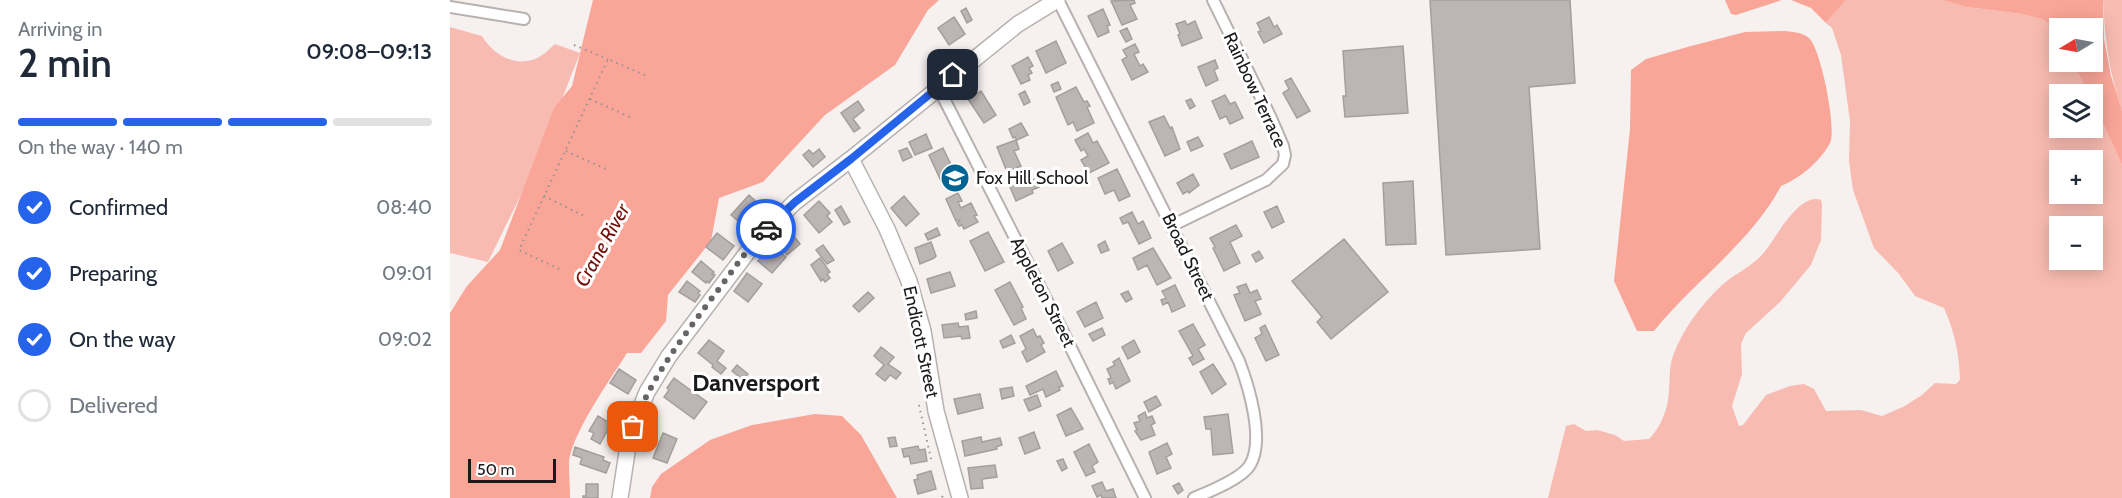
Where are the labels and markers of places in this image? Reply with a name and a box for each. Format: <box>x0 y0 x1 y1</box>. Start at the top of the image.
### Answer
pin <box>927 49 978 100</box>
school or university icon: Fox Hill School <box>939 162 971 194</box>
place label: Fox Hill School <box>976 167 1089 189</box>
pin <box>607 401 658 452</box>

